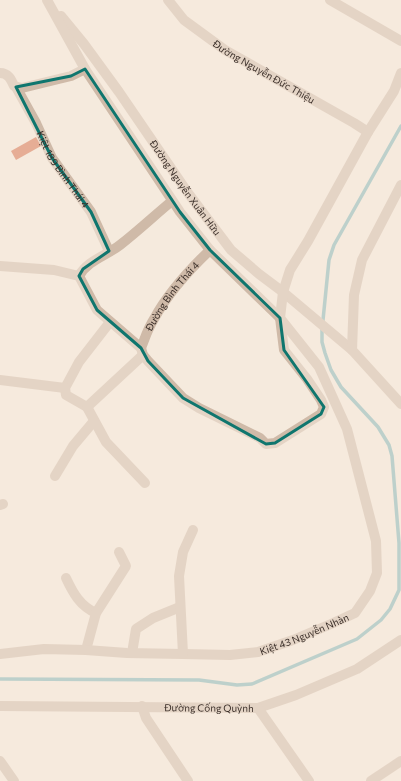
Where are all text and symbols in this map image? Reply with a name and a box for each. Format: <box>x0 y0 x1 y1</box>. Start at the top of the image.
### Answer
street label: Đường Nguyễn Đức Thiệu <box>210 37 317 106</box>
street label: Kiệt 189 Bình Thái 4 <box>34 129 92 210</box>
street label: Đường Nguyễn Xuân Hữu <box>147 137 224 237</box>
street label: Đường Bình Thái 4 <box>142 259 201 334</box>
street label: Kiệt 43 Nguyễn Nhàn <box>258 611 350 657</box>
street label: Đường Cống Quỳnh <box>163 701 254 714</box>

